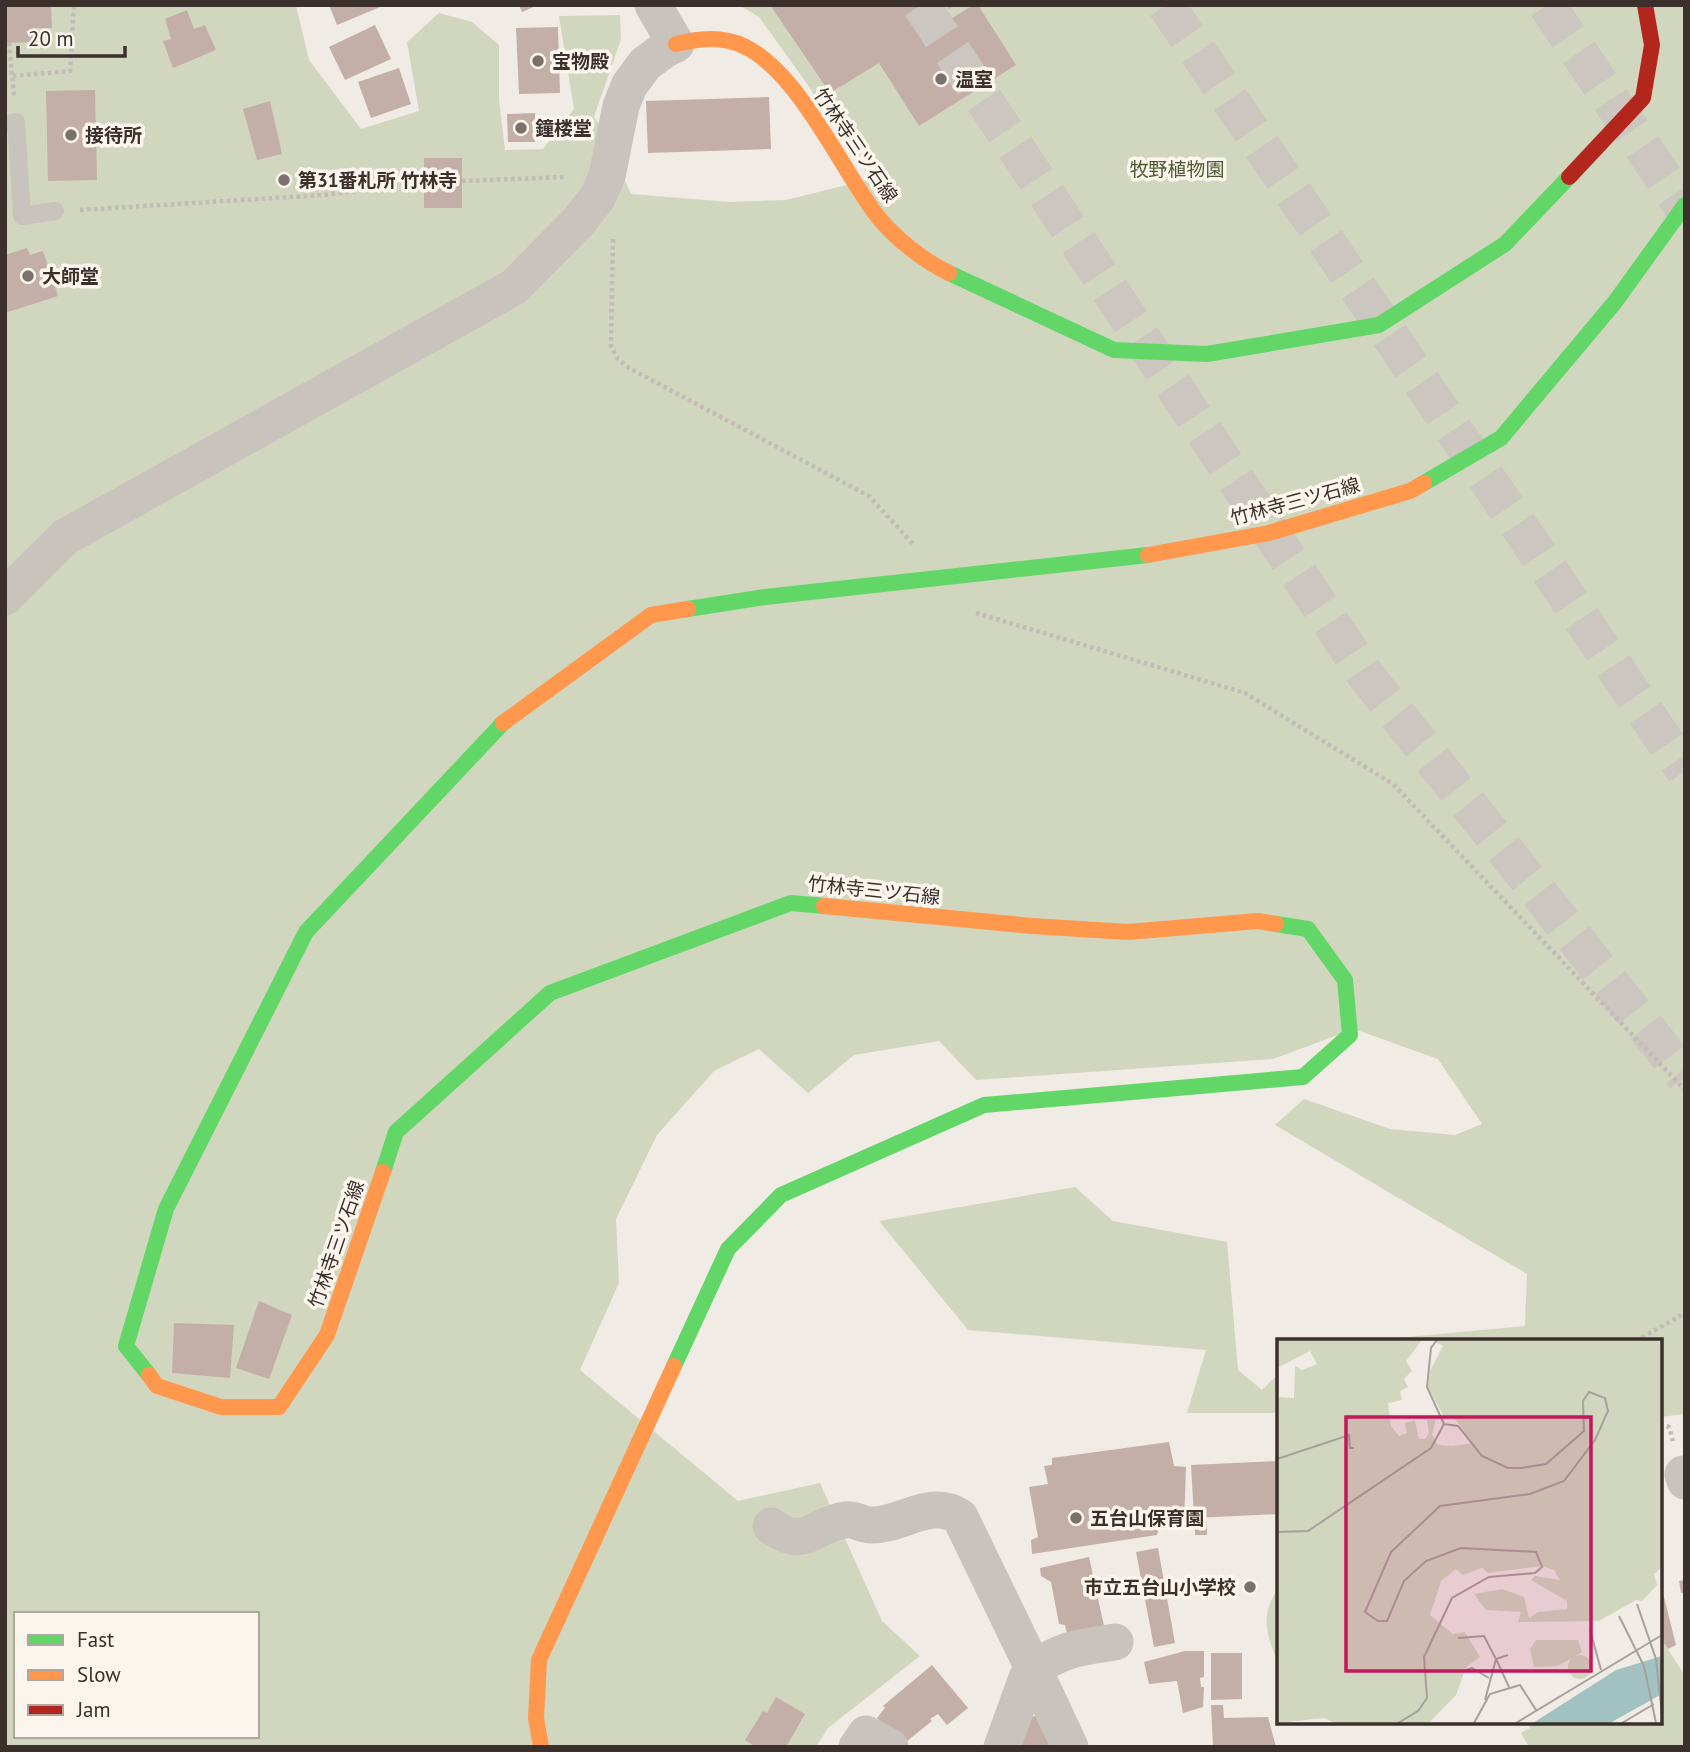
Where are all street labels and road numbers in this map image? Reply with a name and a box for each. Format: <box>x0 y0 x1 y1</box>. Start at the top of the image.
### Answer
street label: 竹林寺三ツ石線 <box>809 83 903 207</box>
street label: 竹林寺三ツ石線 <box>1228 472 1362 530</box>
street label: 竹林寺三ツ石線 <box>807 871 941 909</box>
street label: 竹林寺三ツ石線 <box>303 1177 369 1311</box>

